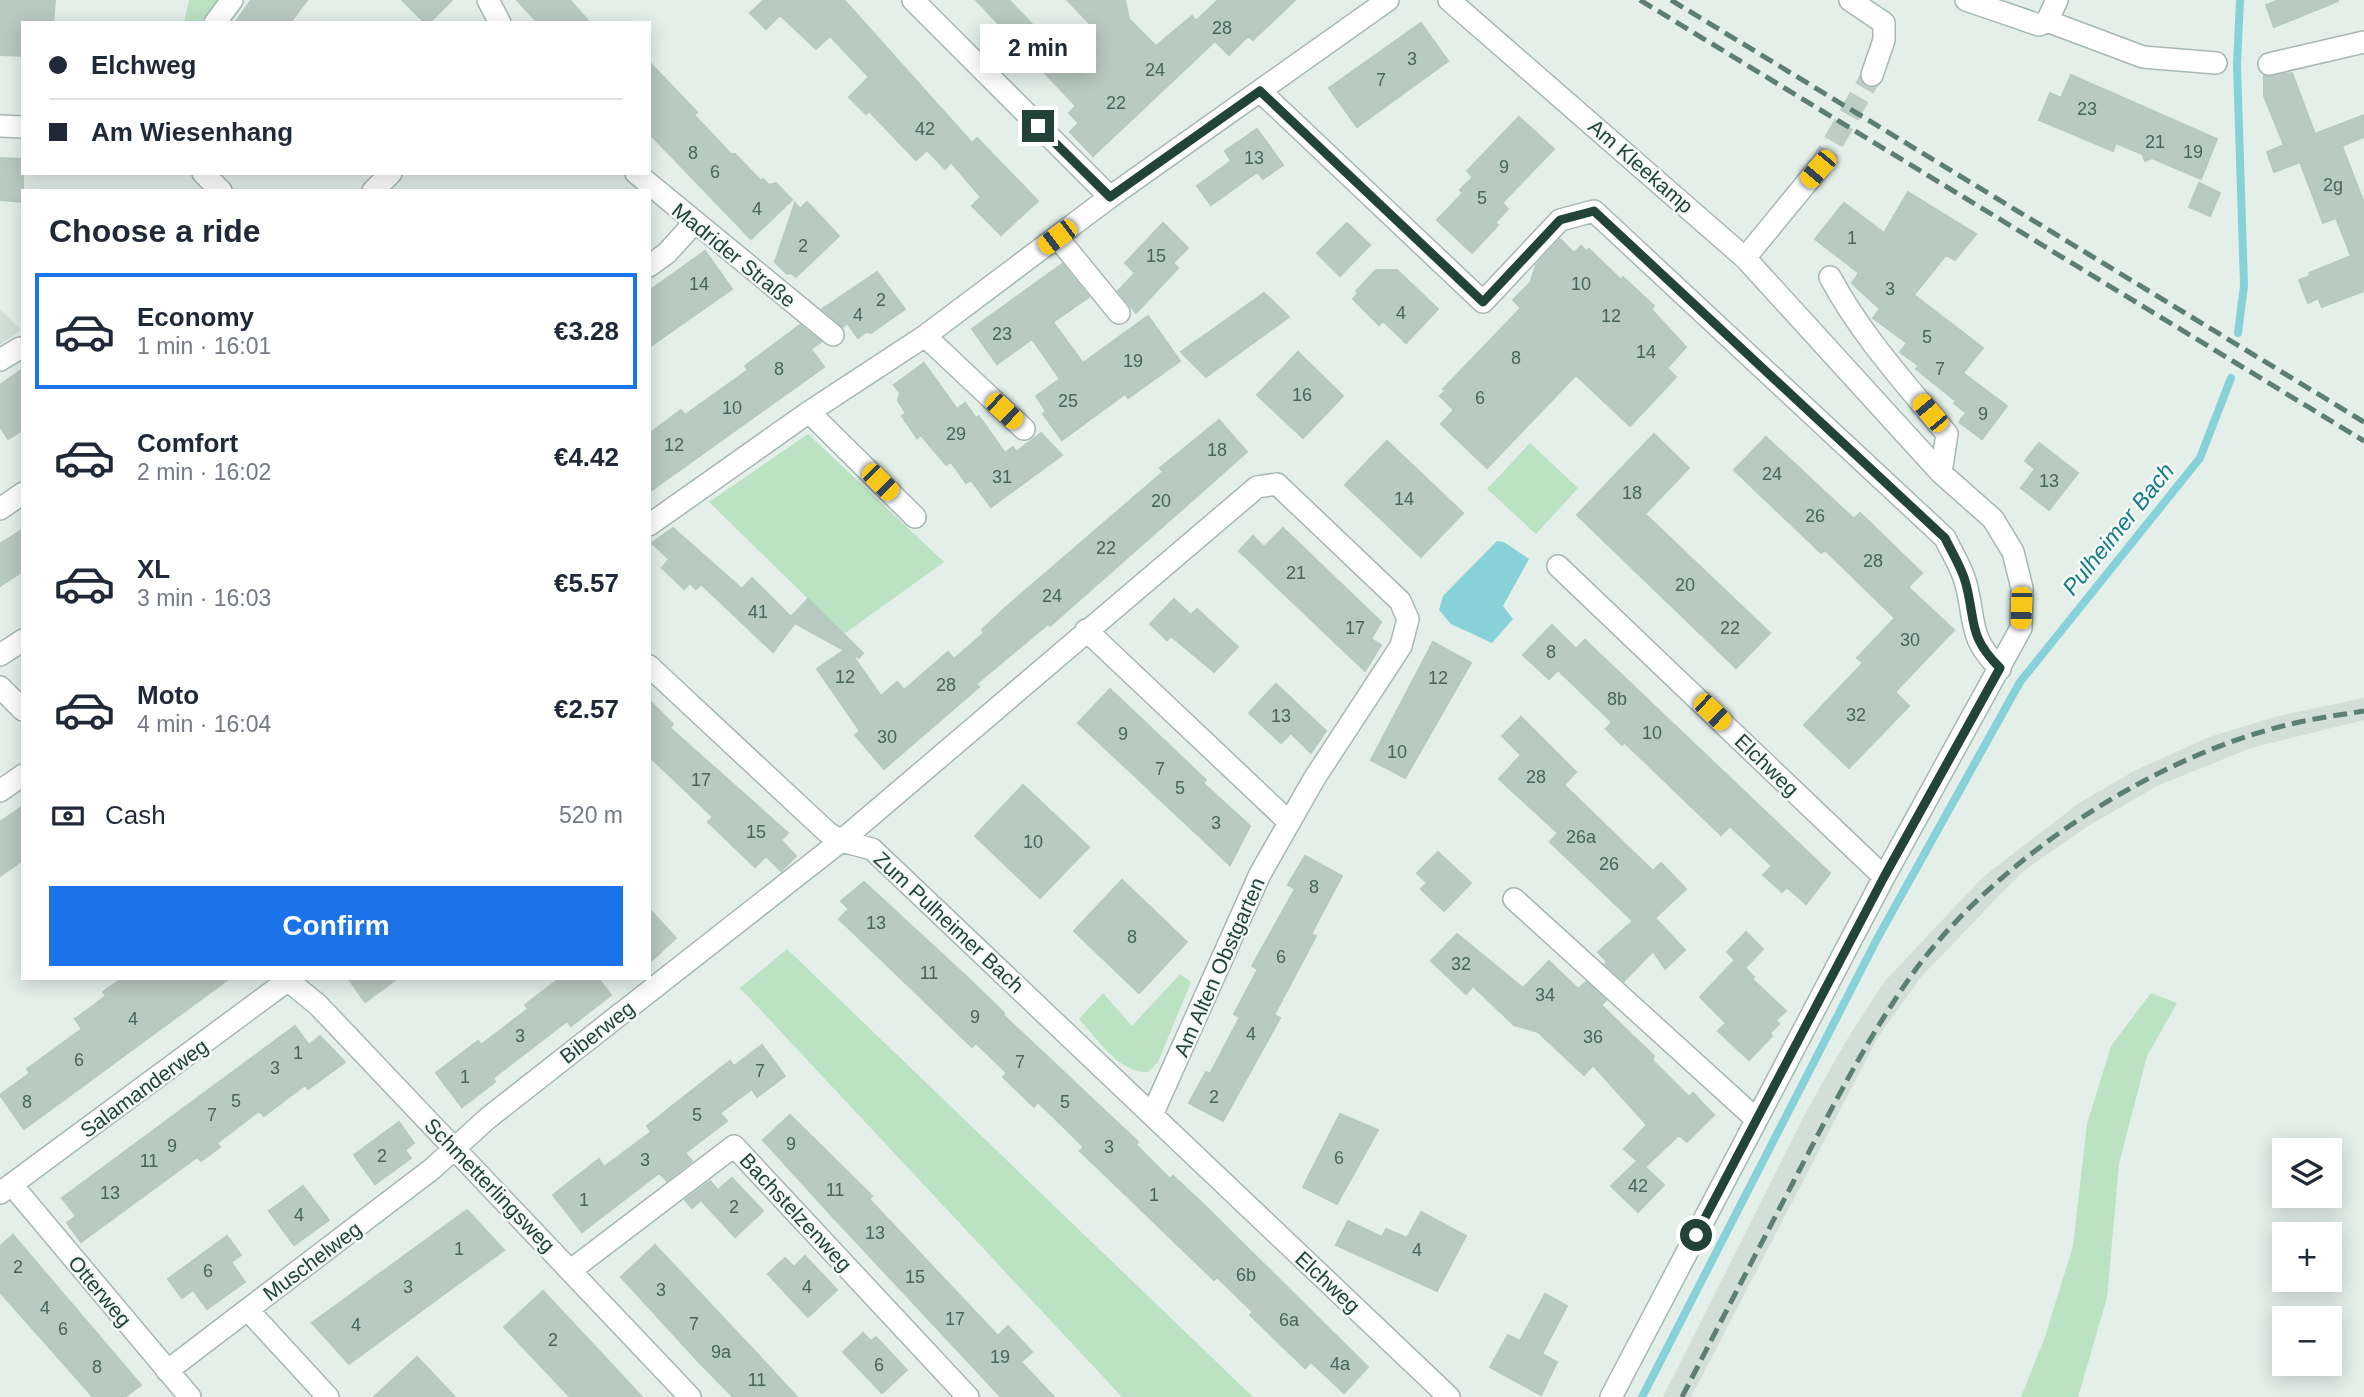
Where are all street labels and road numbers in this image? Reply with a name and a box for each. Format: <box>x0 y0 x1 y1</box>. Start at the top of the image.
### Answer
street label: Am Kleekamp <box>1584 114 1698 218</box>
street label: Madrider Straße <box>668 198 800 312</box>
street label: Elchweg <box>1730 729 1804 801</box>
street label: Zum Pulheimer Bach <box>869 847 1029 997</box>
street label: Am Alten Obstgarten <box>1169 874 1269 1060</box>
street label: Biberweg <box>555 996 639 1068</box>
street label: Salamanderweg <box>76 1034 212 1142</box>
street label: Schmetterlingsweg <box>420 1113 560 1257</box>
street label: Bachstelzenweg <box>735 1148 857 1276</box>
street label: Muschelweg <box>258 1217 366 1305</box>
street label: Elchweg <box>1291 1247 1365 1317</box>
street label: Otterweg <box>64 1251 136 1331</box>

